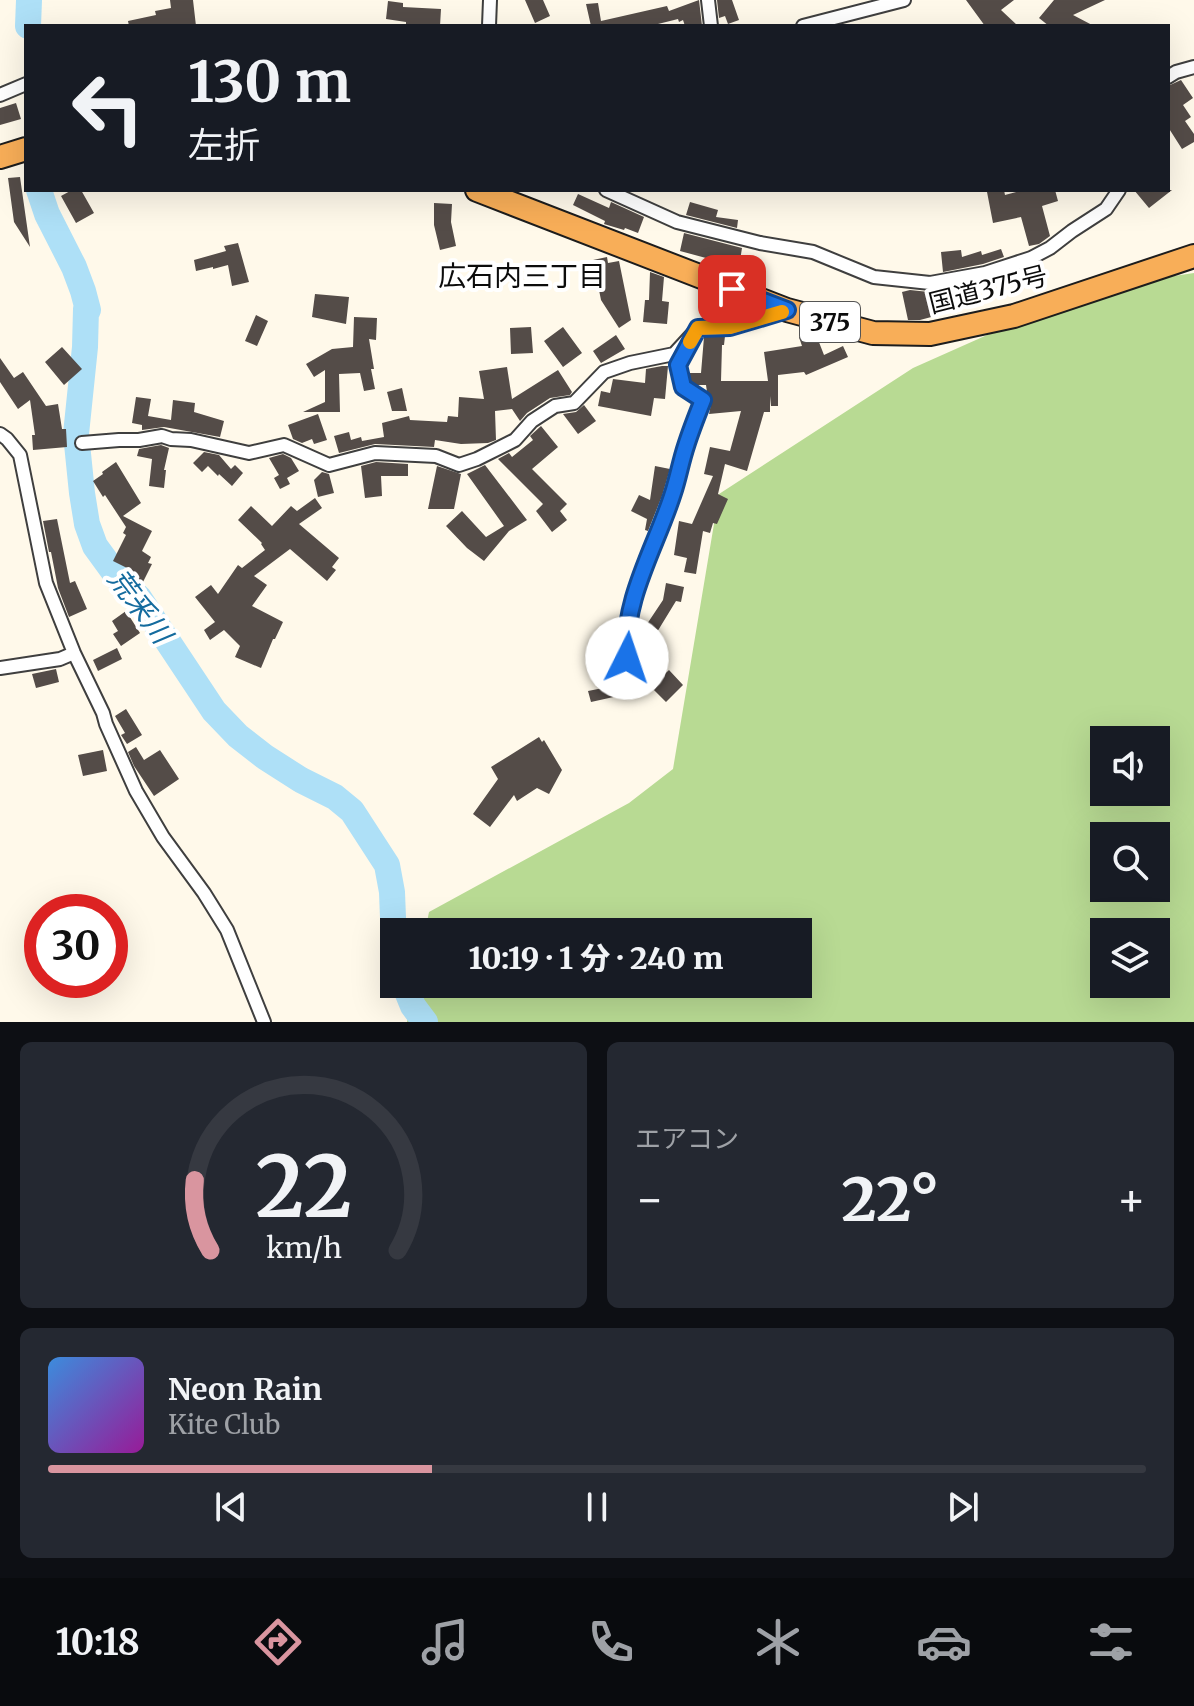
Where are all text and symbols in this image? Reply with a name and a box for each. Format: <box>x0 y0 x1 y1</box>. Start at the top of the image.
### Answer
text: 130 m <box>188 47 351 117</box>
icon: left <box>56 56 160 160</box>
text: 左折 <box>188 123 260 168</box>
pin <box>698 255 766 323</box>
district label: 広石内三丁目 <box>438 258 606 294</box>
street label: 国道375号 <box>925 258 1051 320</box>
icon: arrive <box>710 267 754 311</box>
road number: 375 <box>800 302 860 342</box>
water label: 荒釆川 <box>100 562 181 653</box>
position arrow <box>585 616 669 700</box>
map controls <box>1090 726 1170 998</box>
button: sound <box>1090 726 1170 806</box>
button: search <box>1090 822 1170 902</box>
speed limit sign: 30 <box>24 894 128 998</box>
button: layers <box>1090 918 1170 998</box>
text: 10:19 · 1 分 · 240 m <box>469 939 723 977</box>
text: エアコン <box>635 1122 739 1155</box>
text: 22 <box>255 1135 352 1240</box>
text: 22° <box>842 1162 939 1237</box>
text: − <box>635 1172 664 1227</box>
text: + <box>1117 1172 1146 1227</box>
text: km/h <box>266 1230 341 1266</box>
text: Neon Rain <box>168 1370 322 1408</box>
text: Kite Club <box>168 1408 280 1441</box>
icon: previous <box>209 1485 253 1529</box>
icon: pause <box>575 1485 619 1529</box>
icon: next <box>941 1485 985 1529</box>
icon: directions <box>250 1614 306 1670</box>
icon: music <box>417 1614 473 1670</box>
icon: phone <box>583 1614 639 1670</box>
icon: climate <box>750 1614 806 1670</box>
icon: car <box>916 1614 972 1670</box>
icon: filters <box>1083 1614 1139 1670</box>
text: 10:18 <box>55 1620 140 1665</box>

